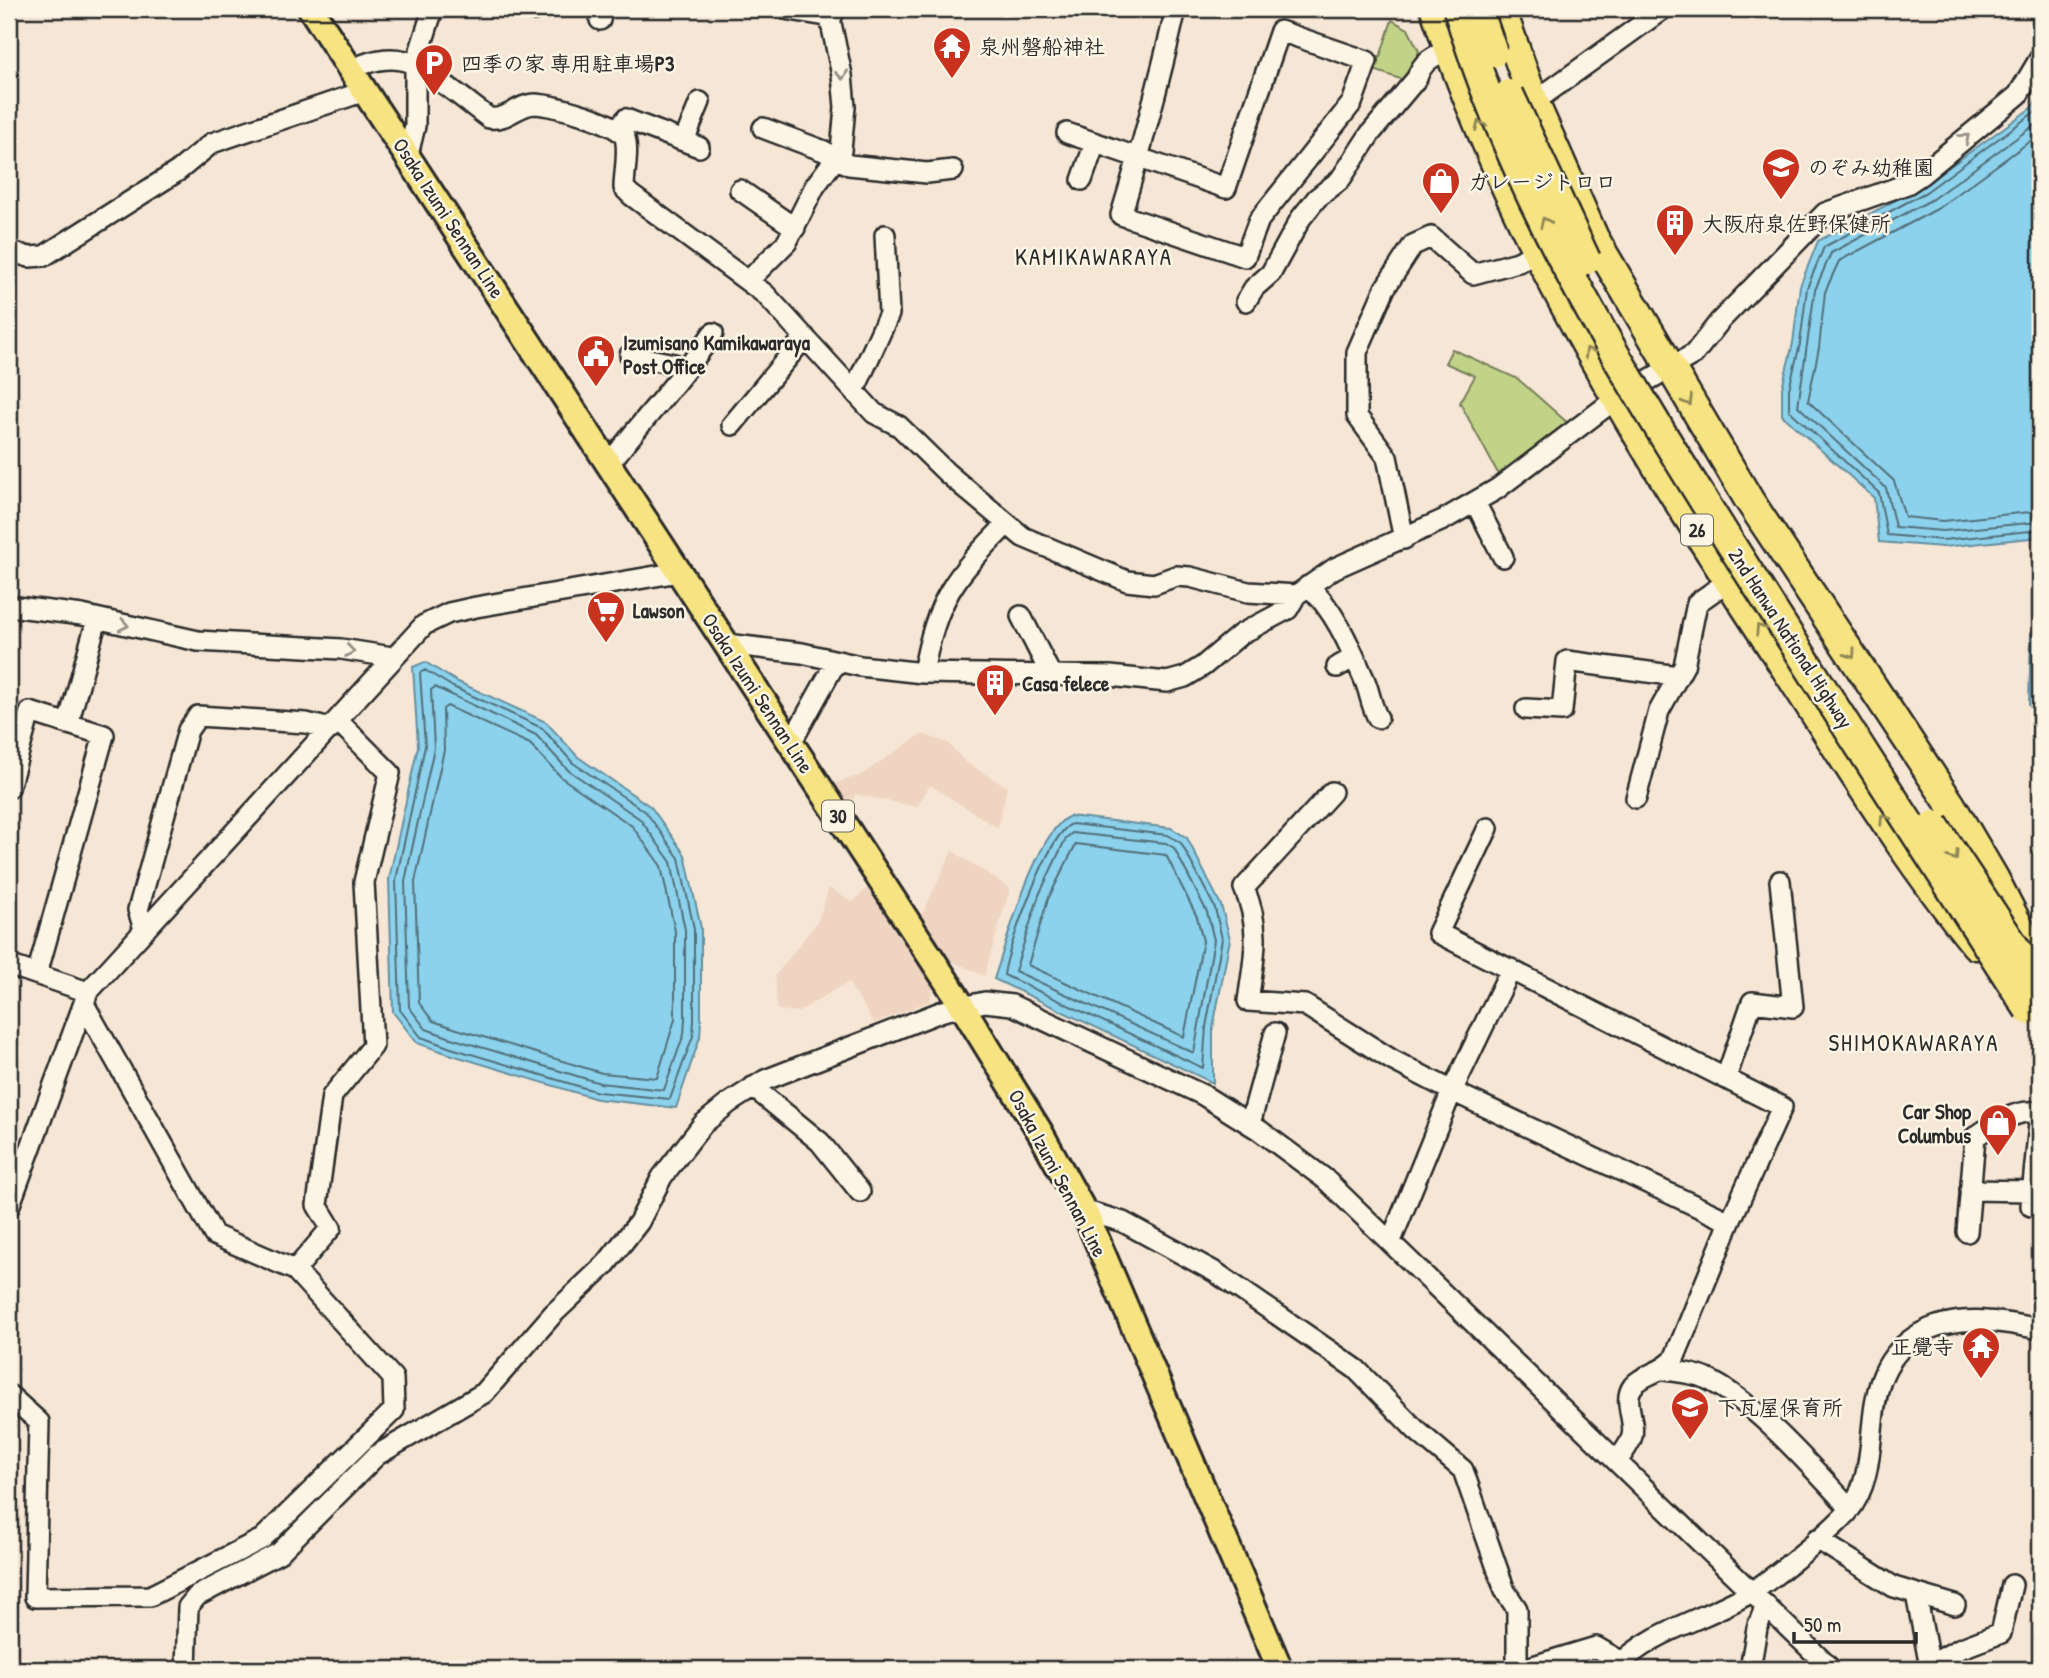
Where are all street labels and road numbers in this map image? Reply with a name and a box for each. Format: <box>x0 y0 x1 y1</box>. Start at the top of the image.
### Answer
street label: Osaka Izumi Sennan Line <box>386 132 512 304</box>
road number: 26 <box>1681 514 1713 545</box>
street label: 2nd Hanwa National Highway <box>1722 542 1860 734</box>
street label: Osaka Izumi Sennan Line <box>695 607 821 779</box>
road number: 30 <box>822 800 854 832</box>
street label: Osaka Izumi Sennan Line <box>1002 1084 1114 1262</box>

